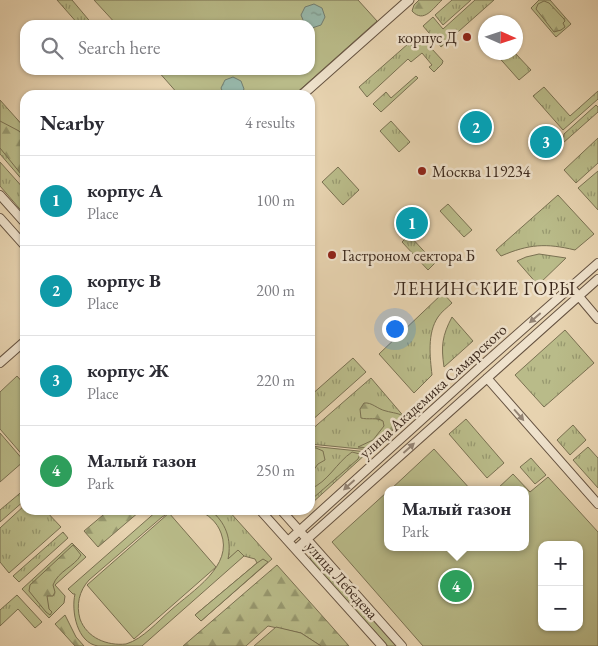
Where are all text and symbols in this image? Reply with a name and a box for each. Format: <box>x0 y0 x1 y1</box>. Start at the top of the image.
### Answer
north arrow <box>478 15 523 60</box>
search box <box>20 20 315 75</box>
place label: корпус Д <box>398 27 457 48</box>
marker: корпус Д <box>461 31 473 43</box>
icon: search <box>38 34 66 62</box>
text: Search here <box>78 35 160 60</box>
pin: 2 <box>460 108 492 146</box>
text: Nearby <box>40 109 104 136</box>
text: 4 results <box>245 112 295 133</box>
pin: 3 <box>530 123 562 161</box>
place label: Москва 119234 <box>432 161 531 182</box>
marker: Москва 119234 <box>416 165 428 177</box>
text: корпус А <box>87 178 163 203</box>
text: 1 <box>52 190 60 211</box>
text: 100 m <box>256 190 295 211</box>
text: Place <box>87 203 119 224</box>
pin: 1 <box>396 204 428 242</box>
place label: Гастроном сектора Б <box>342 245 475 266</box>
marker: Гастроном сектора Б <box>326 249 338 261</box>
text: корпус В <box>87 268 161 293</box>
district label: ЛЕНИНСКИЕ ГОРЫ <box>394 277 576 300</box>
text: 2 <box>52 280 60 301</box>
text: 200 m <box>256 280 295 301</box>
text: Place <box>87 293 119 314</box>
one-way arrow <box>529 312 541 323</box>
your location <box>382 316 408 342</box>
street label: улица Академика Самарского <box>355 319 511 463</box>
text: корпус Ж <box>87 358 169 383</box>
text: 3 <box>52 370 60 391</box>
text: 220 m <box>256 370 295 391</box>
text: Place <box>87 383 119 404</box>
one-way arrow <box>514 408 525 421</box>
one-way arrow <box>402 442 414 454</box>
text: Малый газон <box>87 448 197 473</box>
text: 4 <box>52 460 60 481</box>
text: 250 m <box>256 460 295 481</box>
text: Park <box>87 473 114 494</box>
one-way arrow <box>343 479 355 491</box>
popup <box>384 486 529 551</box>
text: Малый газон <box>402 496 511 521</box>
text: Park <box>402 521 429 542</box>
street label: улица Лебедева <box>301 536 383 624</box>
map controls <box>538 541 583 631</box>
button: + <box>538 541 583 586</box>
pin: 4 <box>440 567 472 605</box>
button: − <box>538 586 583 631</box>

